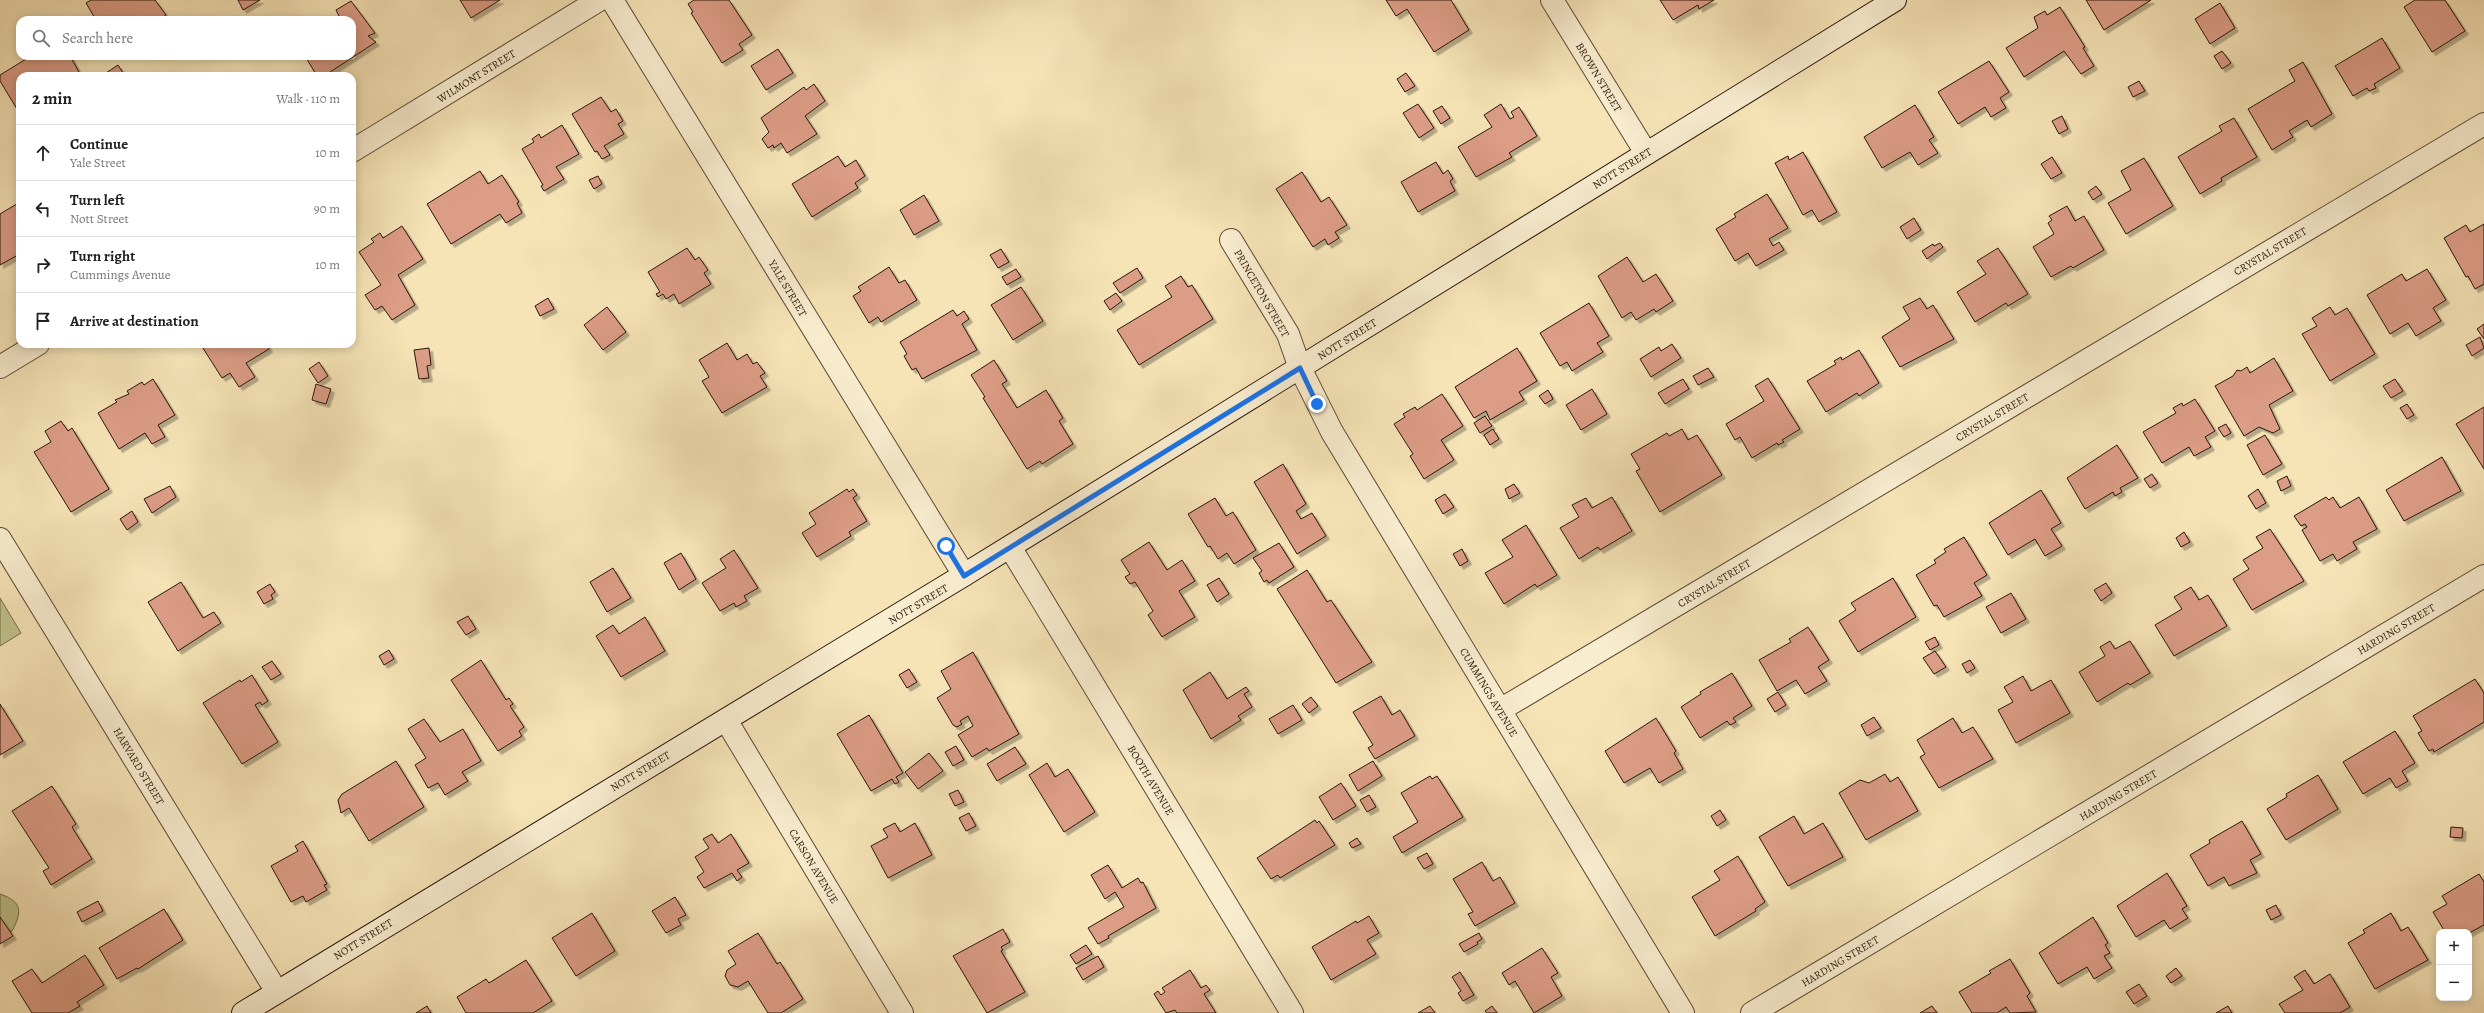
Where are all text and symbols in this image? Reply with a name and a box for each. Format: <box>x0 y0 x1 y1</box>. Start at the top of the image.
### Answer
search box <box>16 16 356 60</box>
icon: search <box>30 27 52 49</box>
text: Search here <box>62 28 133 48</box>
street label: BROWN STREET <box>1572 40 1625 115</box>
street label: WILMONT STREET <box>433 46 518 107</box>
text: 2 min <box>32 87 72 110</box>
text: Walk · 110 m <box>276 90 340 107</box>
text: Continue <box>70 134 128 154</box>
icon: ahead <box>32 142 54 164</box>
text: 10 m <box>315 144 340 161</box>
street label: NOTT STREET <box>1590 144 1655 193</box>
text: Yale Street <box>70 154 126 171</box>
text: Turn left <box>70 190 125 210</box>
icon: left <box>32 198 54 220</box>
text: 90 m <box>314 200 340 217</box>
text: Nott Street <box>70 210 129 227</box>
street label: CRYSTAL STREET <box>2231 224 2310 279</box>
text: Turn right <box>70 246 135 266</box>
street label: PRINCETON STREET <box>1230 247 1293 340</box>
icon: right <box>32 254 54 276</box>
text: 10 m <box>315 256 340 273</box>
street label: YALE STREET <box>764 256 810 319</box>
text: Cummings Avenue <box>70 266 171 283</box>
icon: arrive <box>32 310 54 332</box>
text: Arrive at destination <box>70 311 199 331</box>
street label: NOTT STREET <box>1315 315 1380 364</box>
street label: CRYSTAL STREET <box>1953 390 2032 445</box>
route end <box>1308 395 1326 413</box>
route start <box>937 537 955 555</box>
street label: CRYSTAL STREET <box>1675 556 1754 611</box>
street label: NOTT STREET <box>886 581 951 628</box>
street label: HARDING STREET <box>2355 600 2438 659</box>
street label: CUMMINGS AVENUE <box>1456 645 1521 740</box>
street label: HARVARD STREET <box>110 725 168 808</box>
street label: BOOTH AVENUE <box>1124 742 1177 818</box>
street label: NOTT STREET <box>608 748 673 795</box>
street label: HARDING STREET <box>2077 766 2160 825</box>
street label: CARSON AVENUE <box>785 826 842 906</box>
street label: NOTT STREET <box>331 915 396 964</box>
map controls <box>2436 929 2472 1001</box>
button: + <box>2436 929 2472 965</box>
street label: HARDING STREET <box>1799 932 1882 991</box>
button: − <box>2436 965 2472 1001</box>

